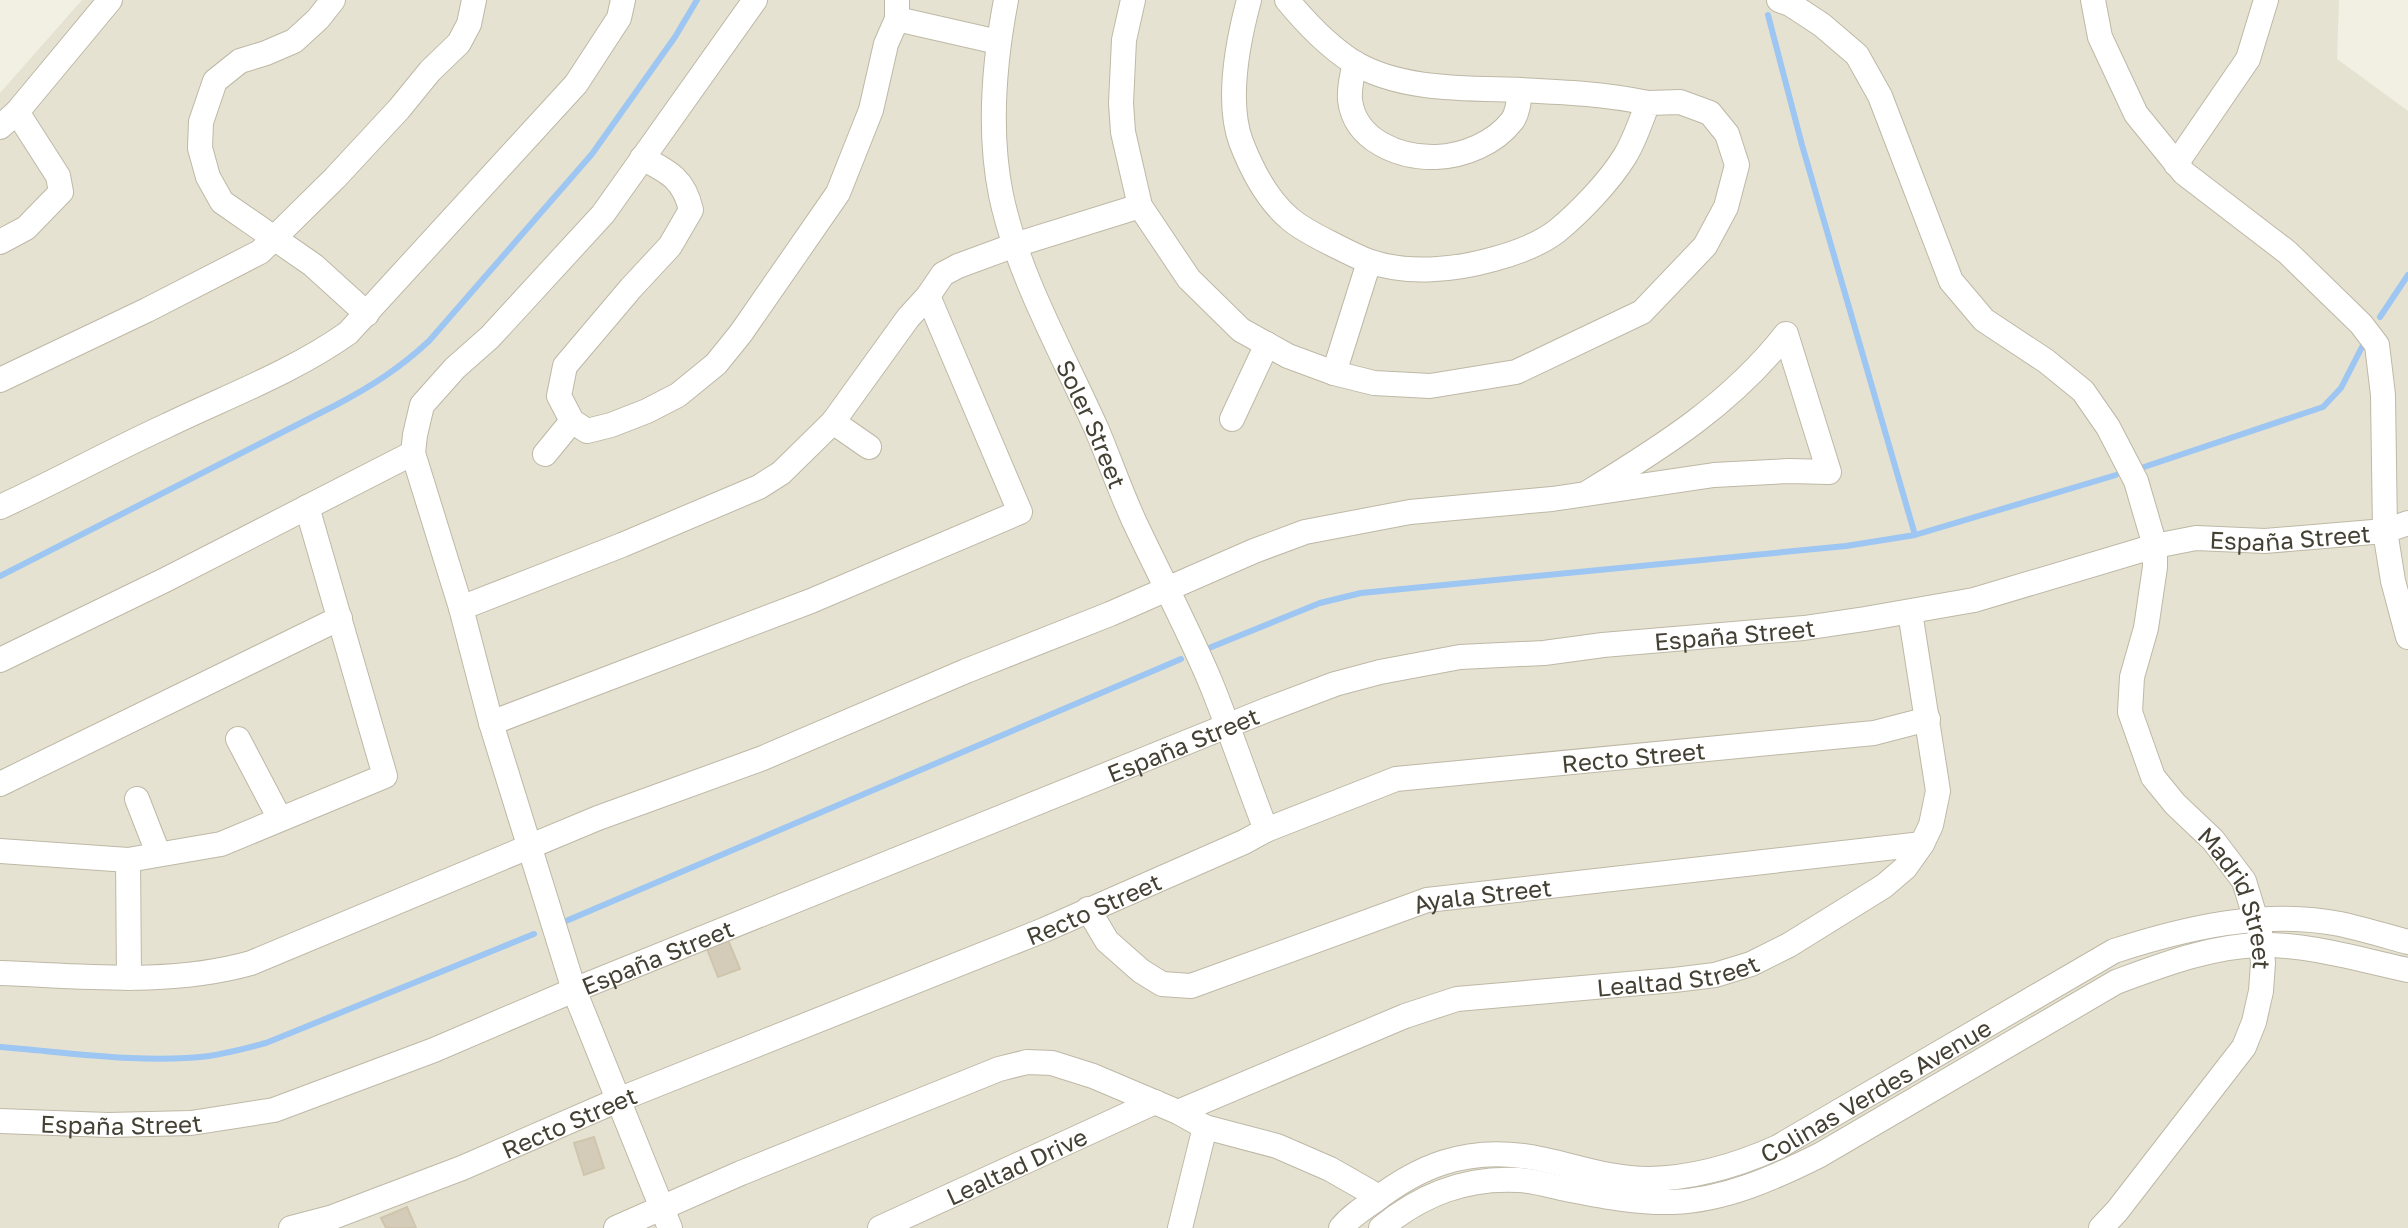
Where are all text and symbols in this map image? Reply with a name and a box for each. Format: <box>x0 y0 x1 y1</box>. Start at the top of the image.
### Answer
street label: Soler Street <box>1051 355 1133 492</box>
street label: España Street <box>2209 518 2372 555</box>
street label: España Street <box>1653 612 1817 655</box>
street label: España Street <box>1103 700 1263 787</box>
street label: Recto Street <box>1560 735 1707 777</box>
street label: Madrid Street <box>2193 820 2278 971</box>
street label: Recto Street <box>1022 866 1165 950</box>
street label: Ayala Street <box>1409 872 1553 918</box>
street label: España Street <box>577 913 737 1000</box>
street label: Lealtad Street <box>1595 948 1763 1001</box>
street label: Colinas Verdes Avenue <box>1756 1012 1996 1168</box>
street label: Recto Street <box>497 1080 641 1164</box>
street label: España Street <box>40 1107 204 1140</box>
street label: Lealtad Drive <box>941 1121 1091 1210</box>

